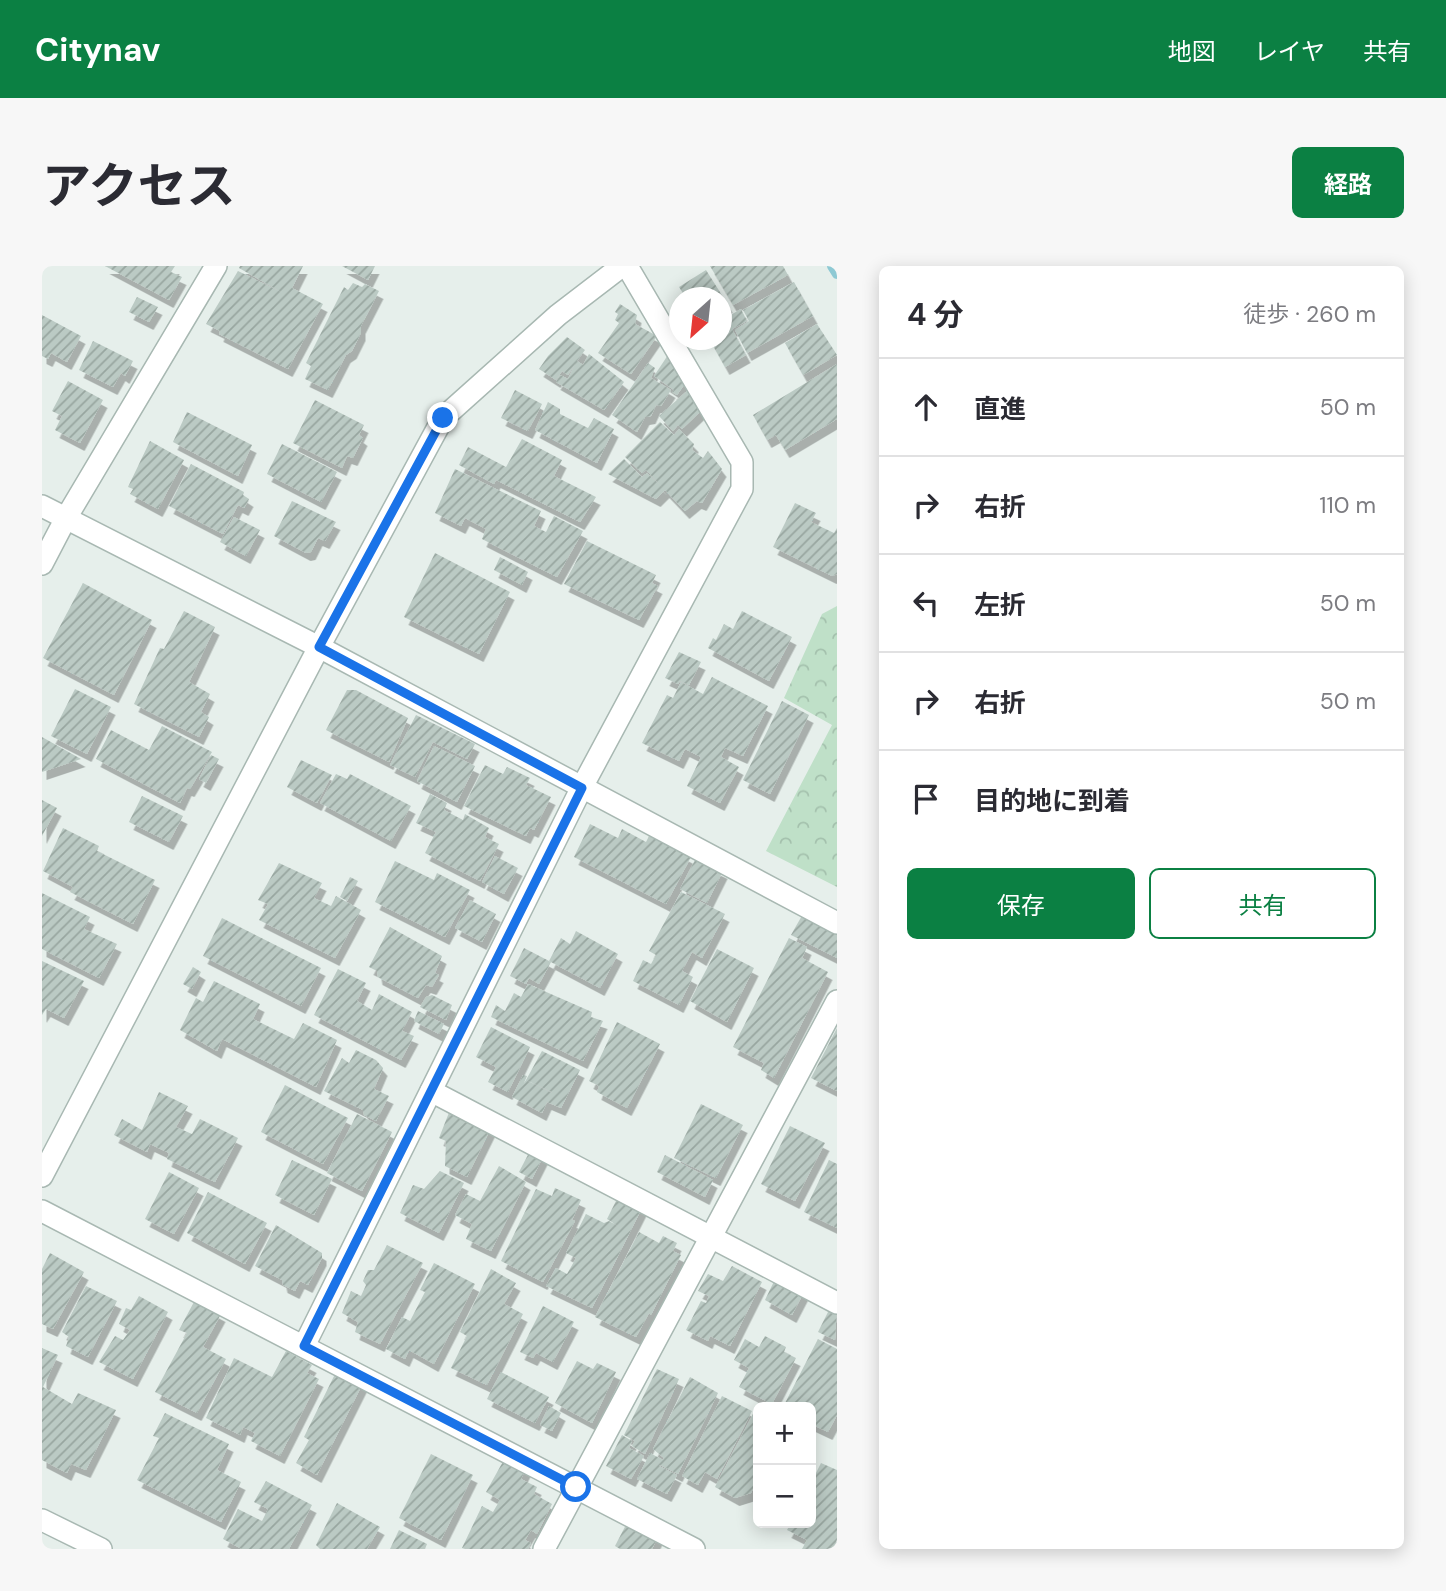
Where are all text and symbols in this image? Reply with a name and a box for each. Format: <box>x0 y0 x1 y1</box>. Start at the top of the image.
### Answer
text: Citynav <box>35 28 160 71</box>
text: 地図 <box>1168 36 1216 67</box>
text: レイヤ <box>1254 36 1325 67</box>
text: 共有 <box>1363 36 1411 67</box>
button: 経路 <box>1292 147 1404 218</box>
text: アクセス <box>42 154 236 218</box>
north arrow <box>669 287 732 350</box>
text: 4 分 <box>907 295 964 334</box>
text: 徒歩 · 260 m <box>1243 299 1376 329</box>
icon: ahead <box>907 388 945 426</box>
text: 直進 <box>974 392 1026 426</box>
text: 50 m <box>1320 392 1376 422</box>
route end <box>427 402 458 433</box>
icon: right <box>907 486 945 524</box>
text: 右折 <box>974 490 1026 524</box>
text: 110 m <box>1319 490 1376 520</box>
icon: left <box>907 584 945 622</box>
text: 左折 <box>974 588 1026 622</box>
text: 50 m <box>1320 588 1376 618</box>
icon: right <box>907 682 945 720</box>
text: 右折 <box>974 686 1026 720</box>
text: 50 m <box>1320 686 1376 716</box>
icon: arrive <box>907 780 945 818</box>
text: 目的地に到着 <box>974 784 1130 818</box>
button: 保存 <box>907 868 1135 939</box>
button: 共有 <box>1149 868 1376 939</box>
map controls <box>753 1402 816 1528</box>
button: + <box>753 1402 816 1465</box>
button: − <box>753 1465 816 1528</box>
route start <box>560 1471 591 1502</box>

